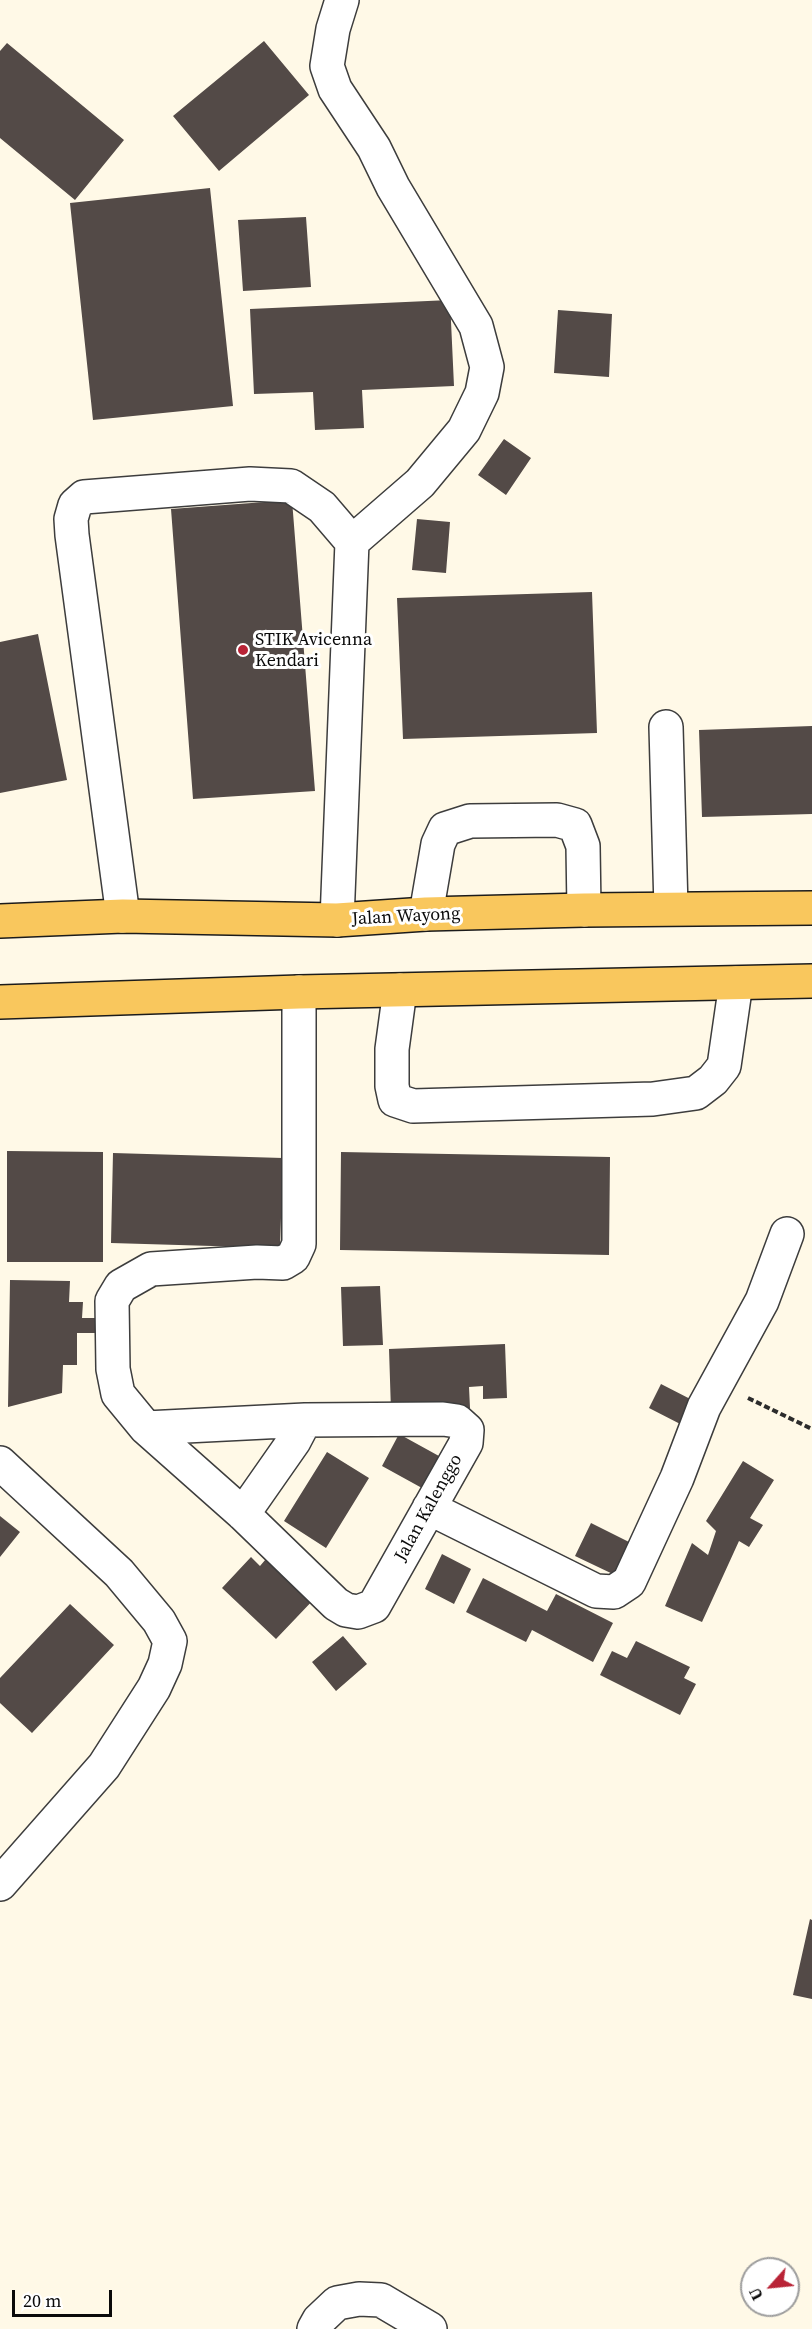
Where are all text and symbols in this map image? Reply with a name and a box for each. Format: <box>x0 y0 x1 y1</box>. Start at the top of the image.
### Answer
place label: STIK Avicenna Kendari <box>255 629 372 672</box>
marker: STIK Avicenna Kendari <box>236 643 250 657</box>
street label: Jalan Wayong <box>351 903 461 931</box>
street label: Jalan Kalenggo <box>391 1451 467 1565</box>
north arrow <box>740 2257 800 2317</box>
scale bar <box>15 2278 116 2316</box>
text: U <box>743 2284 768 2304</box>
text: 20 m <box>23 2288 61 2313</box>

